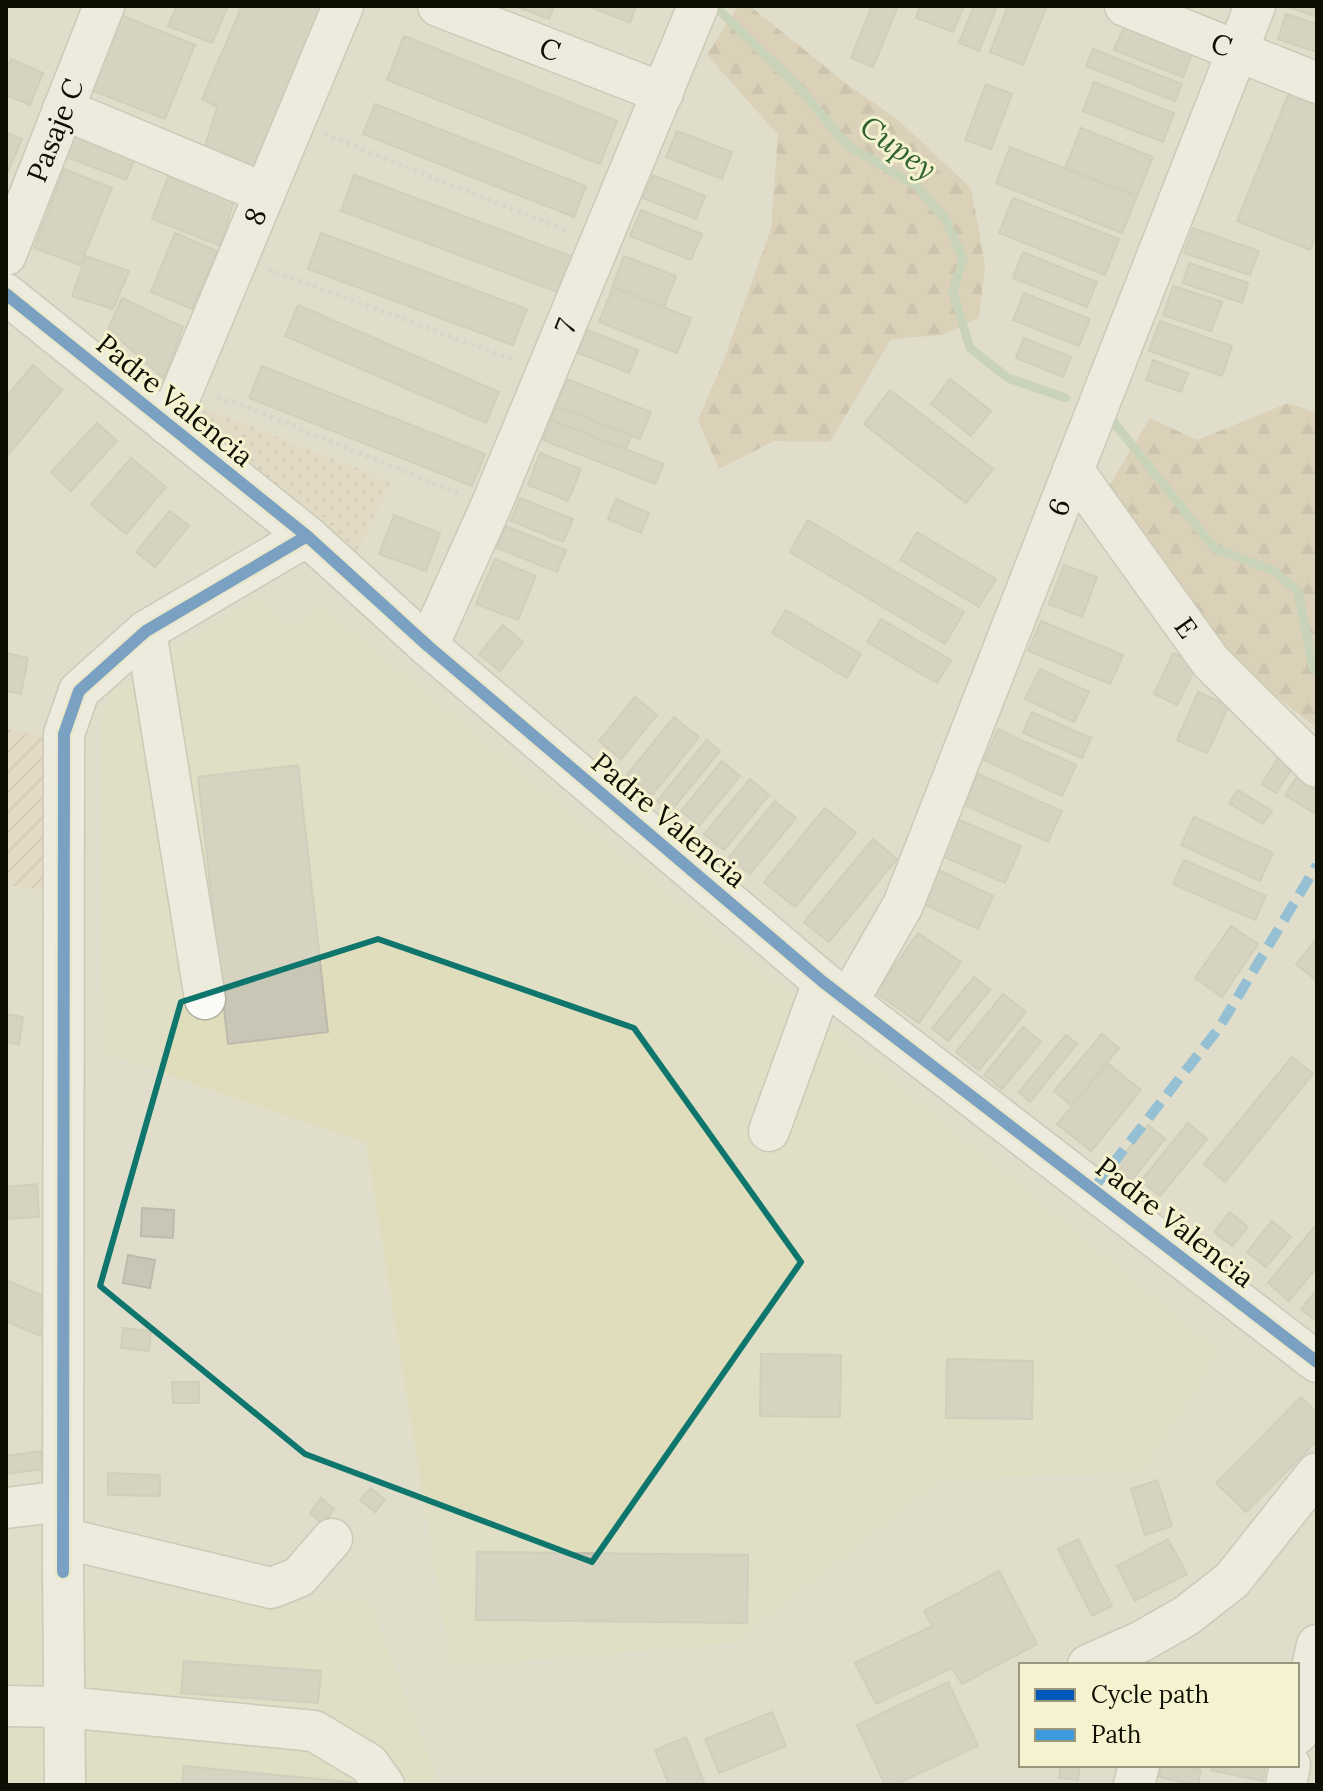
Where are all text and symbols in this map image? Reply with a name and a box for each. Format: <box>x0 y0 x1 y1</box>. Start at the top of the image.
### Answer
street label: C <box>1206 24 1237 65</box>
street label: C <box>534 29 566 70</box>
street label: Pasaje C <box>19 73 92 187</box>
water label: Cupey <box>853 107 944 188</box>
street label: 8 <box>235 202 275 231</box>
street label: 7 <box>546 313 585 339</box>
street label: Padre Valencia <box>89 326 261 474</box>
street label: 6 <box>1039 493 1079 521</box>
street label: E <box>1167 610 1206 645</box>
street label: Padre Valencia <box>584 745 754 895</box>
street label: Padre Valencia <box>1088 1149 1262 1295</box>
legend <box>1019 1663 1299 1767</box>
text: Cycle path <box>1091 1679 1209 1710</box>
text: Path <box>1091 1719 1141 1750</box>

